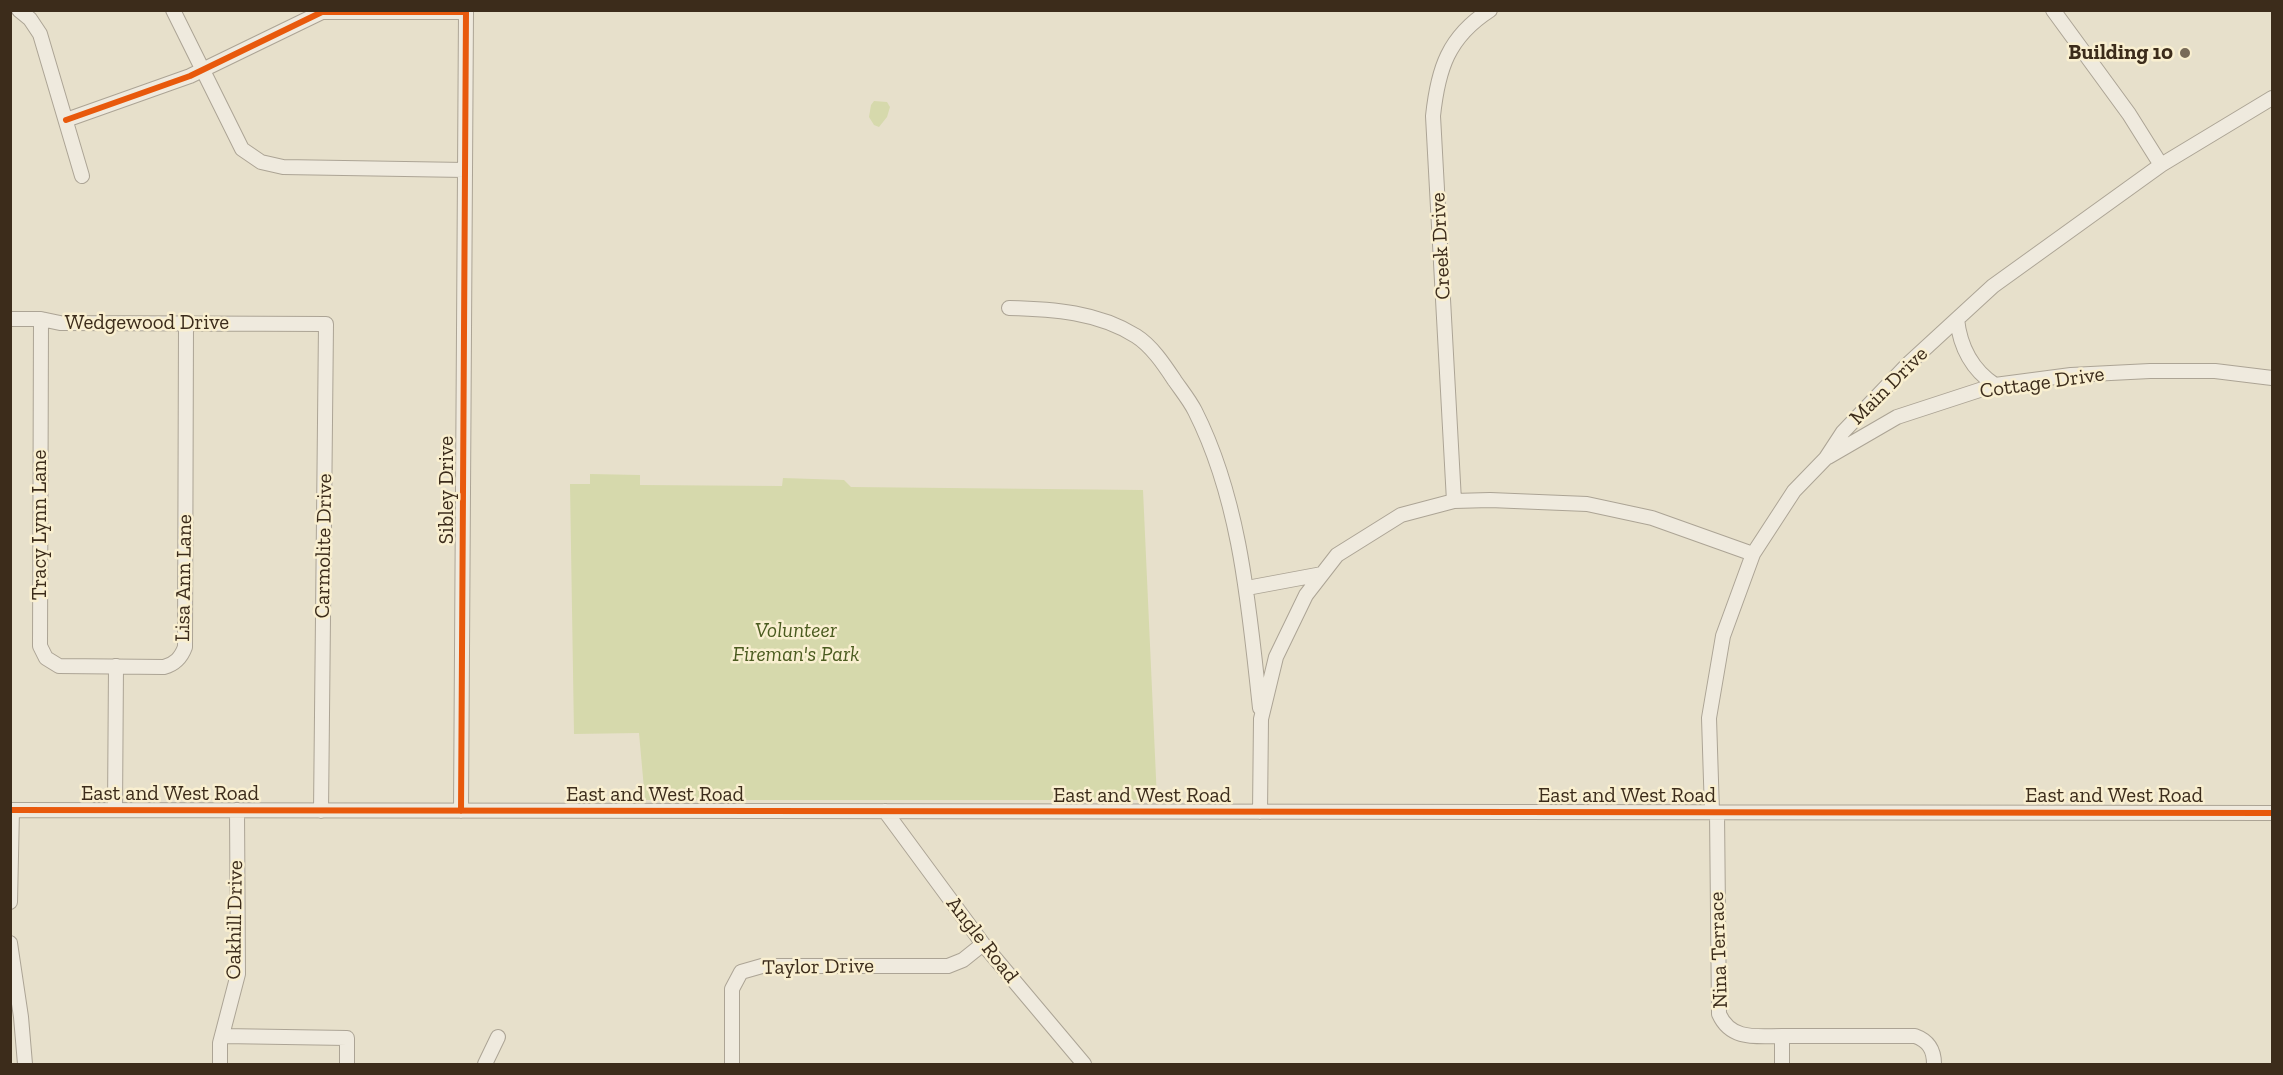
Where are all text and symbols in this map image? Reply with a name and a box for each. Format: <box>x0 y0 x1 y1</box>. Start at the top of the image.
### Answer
place label: Building 10 <box>2068 40 2173 66</box>
marker: Building 10 <box>2178 46 2192 60</box>
street label: Creek Drive <box>1426 192 1456 300</box>
street label: Wedgewood Drive <box>65 310 229 336</box>
street label: Main Drive <box>1845 342 1933 430</box>
street label: Cottage Drive <box>1978 362 2106 404</box>
street label: Sibley Drive <box>434 436 460 544</box>
street label: Tracy Lynn Lane <box>27 450 53 600</box>
street label: Carmolite Drive <box>310 473 338 619</box>
street label: Lisa Ann Lane <box>170 514 198 642</box>
park label: Volunteer Fireman's Park <box>733 618 859 668</box>
street label: East and West Road <box>81 781 259 807</box>
street label: East and West Road <box>566 782 744 808</box>
street label: East and West Road <box>1053 783 1231 809</box>
street label: East and West Road <box>1538 783 1716 809</box>
street label: East and West Road <box>2025 783 2203 809</box>
street label: Oakhill Drive <box>221 860 249 980</box>
street label: Nina Terrace <box>1704 891 1734 1009</box>
street label: Angle Road <box>941 892 1023 988</box>
street label: Taylor Drive <box>762 953 874 981</box>

